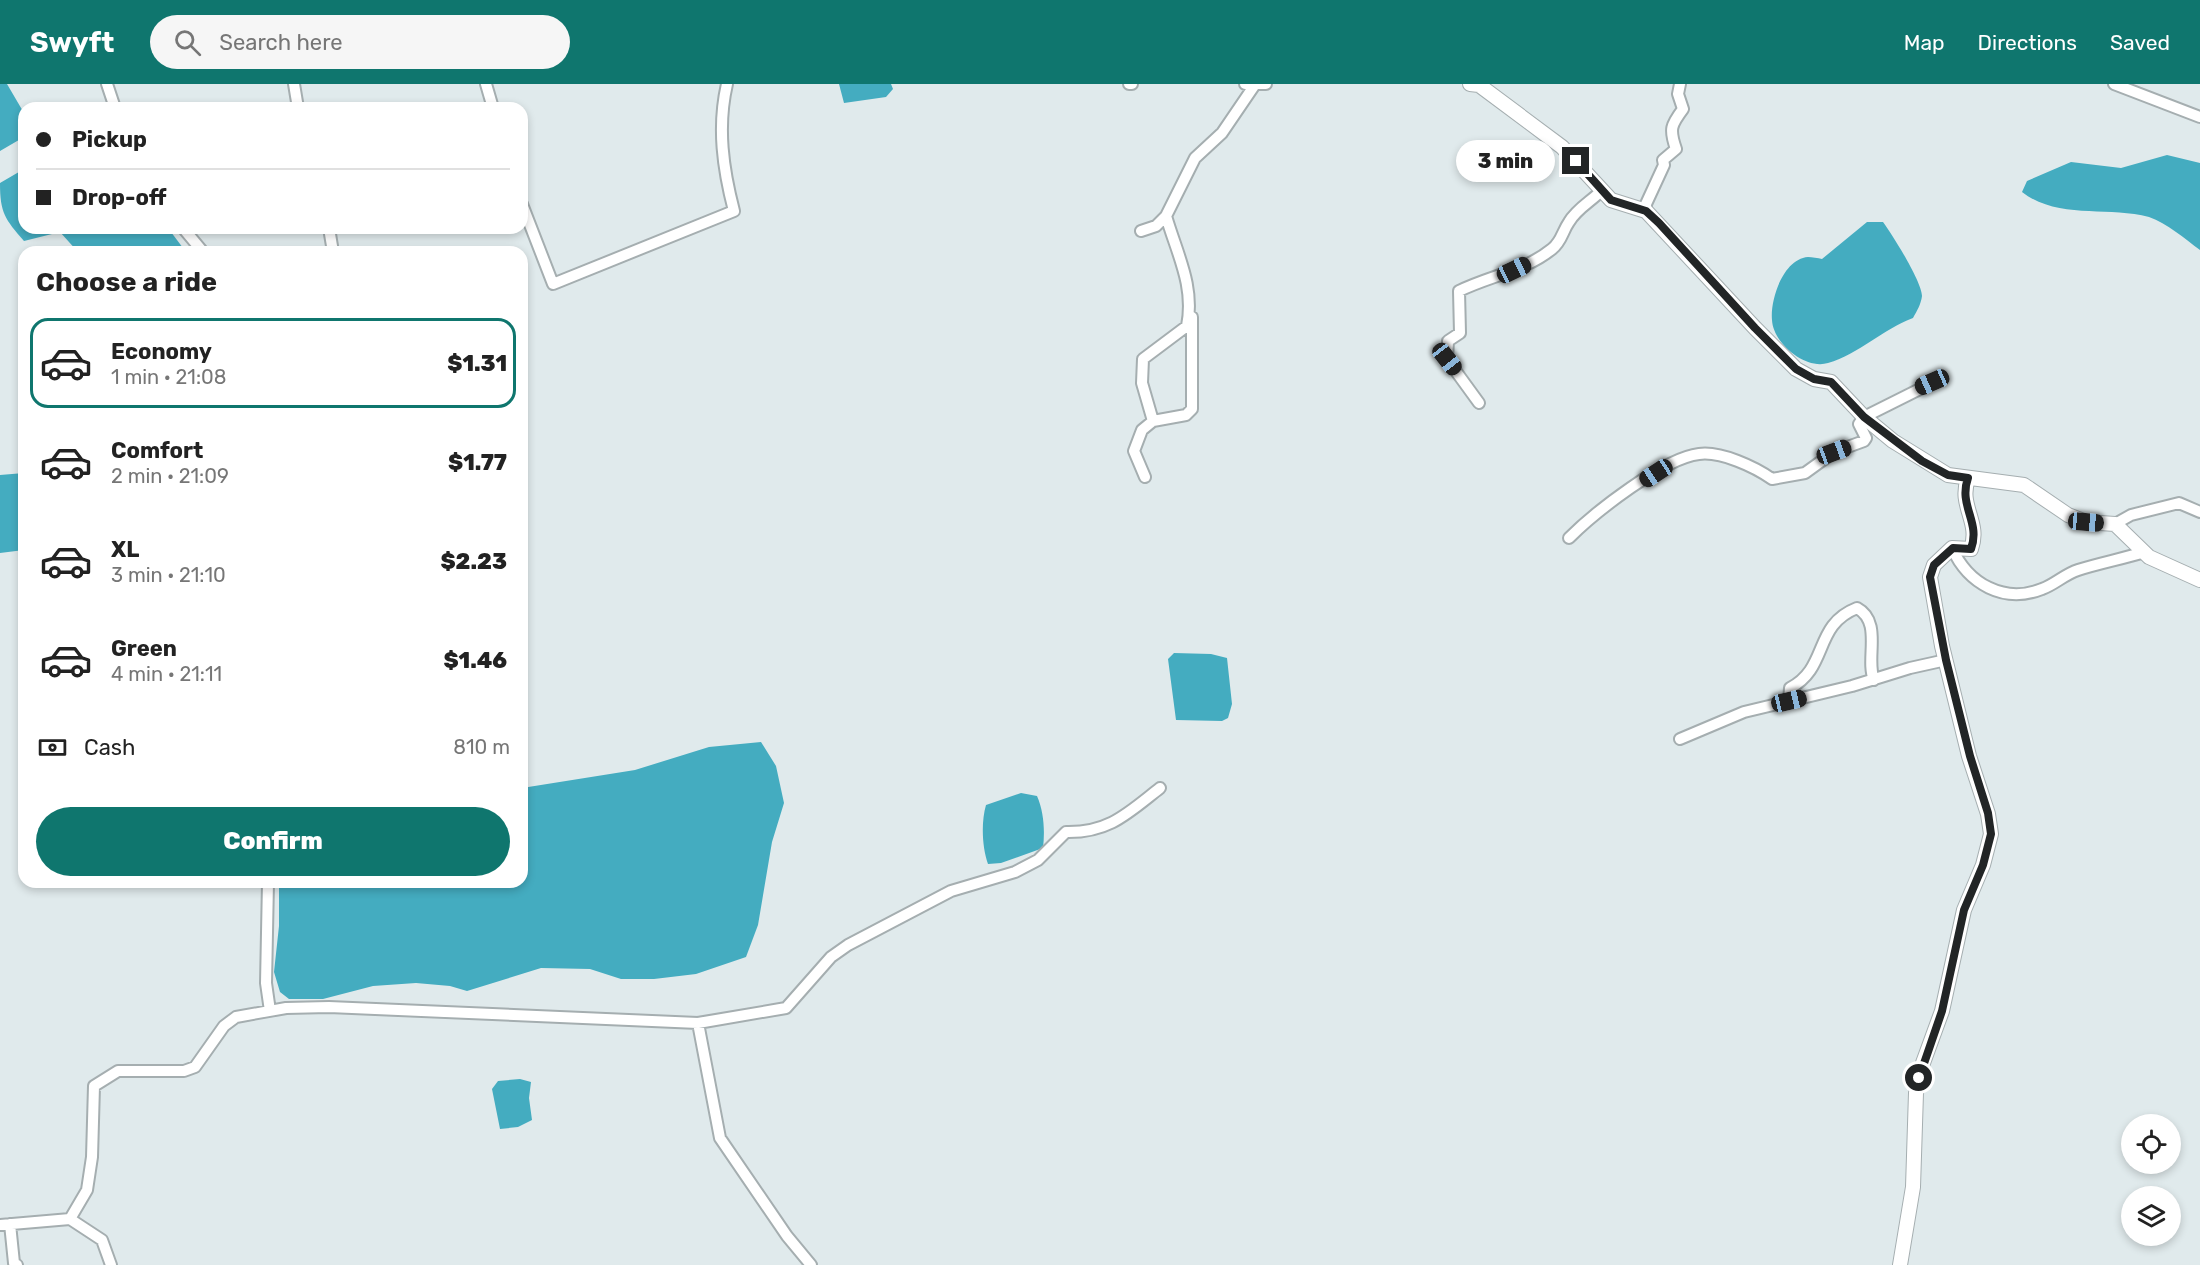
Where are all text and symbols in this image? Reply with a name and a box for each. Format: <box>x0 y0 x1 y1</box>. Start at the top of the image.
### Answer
search box <box>150 15 570 69</box>
text: Swyft <box>30 26 114 59</box>
icon: search <box>171 26 204 59</box>
text: Search here <box>219 29 343 56</box>
text: Map <box>1904 30 1945 55</box>
text: Directions <box>1978 30 2077 55</box>
text: Saved <box>2110 30 2170 55</box>
text: Pickup <box>72 126 147 153</box>
callout: 3 min <box>1456 140 1555 182</box>
route end <box>1562 147 1589 174</box>
text: 3 min <box>1478 149 1533 173</box>
text: Drop-off <box>72 184 167 211</box>
car <box>1494 254 1534 286</box>
text: Choose a ride <box>36 266 217 298</box>
icon: car <box>39 336 93 390</box>
text: Economy <box>111 338 212 365</box>
car <box>1429 339 1465 379</box>
text: $1.31 <box>447 350 507 377</box>
text: 1 min · 21:08 <box>111 365 226 389</box>
car <box>1912 366 1952 398</box>
icon: car <box>39 435 93 489</box>
text: Comfort <box>111 437 203 464</box>
car <box>1814 437 1854 467</box>
text: $1.77 <box>448 449 507 476</box>
car <box>1636 456 1676 490</box>
text: 2 min · 21:09 <box>111 464 229 488</box>
car <box>2067 511 2105 533</box>
icon: car <box>39 534 93 588</box>
text: XL <box>111 536 139 563</box>
text: $2.23 <box>440 548 507 575</box>
text: 3 min · 21:10 <box>111 563 226 587</box>
icon: car <box>39 633 93 687</box>
text: Green <box>111 635 177 662</box>
text: $1.46 <box>443 647 507 674</box>
text: 4 min · 21:11 <box>111 662 222 686</box>
car <box>1769 688 1809 714</box>
icon: cash <box>36 731 69 764</box>
text: Cash <box>84 734 135 761</box>
text: 810 m <box>453 735 510 759</box>
button: Confirm <box>36 807 510 876</box>
route start <box>1905 1064 1932 1091</box>
map controls <box>2121 1114 2181 1246</box>
button: locate <box>2121 1114 2181 1174</box>
button: layers <box>2121 1186 2181 1246</box>

